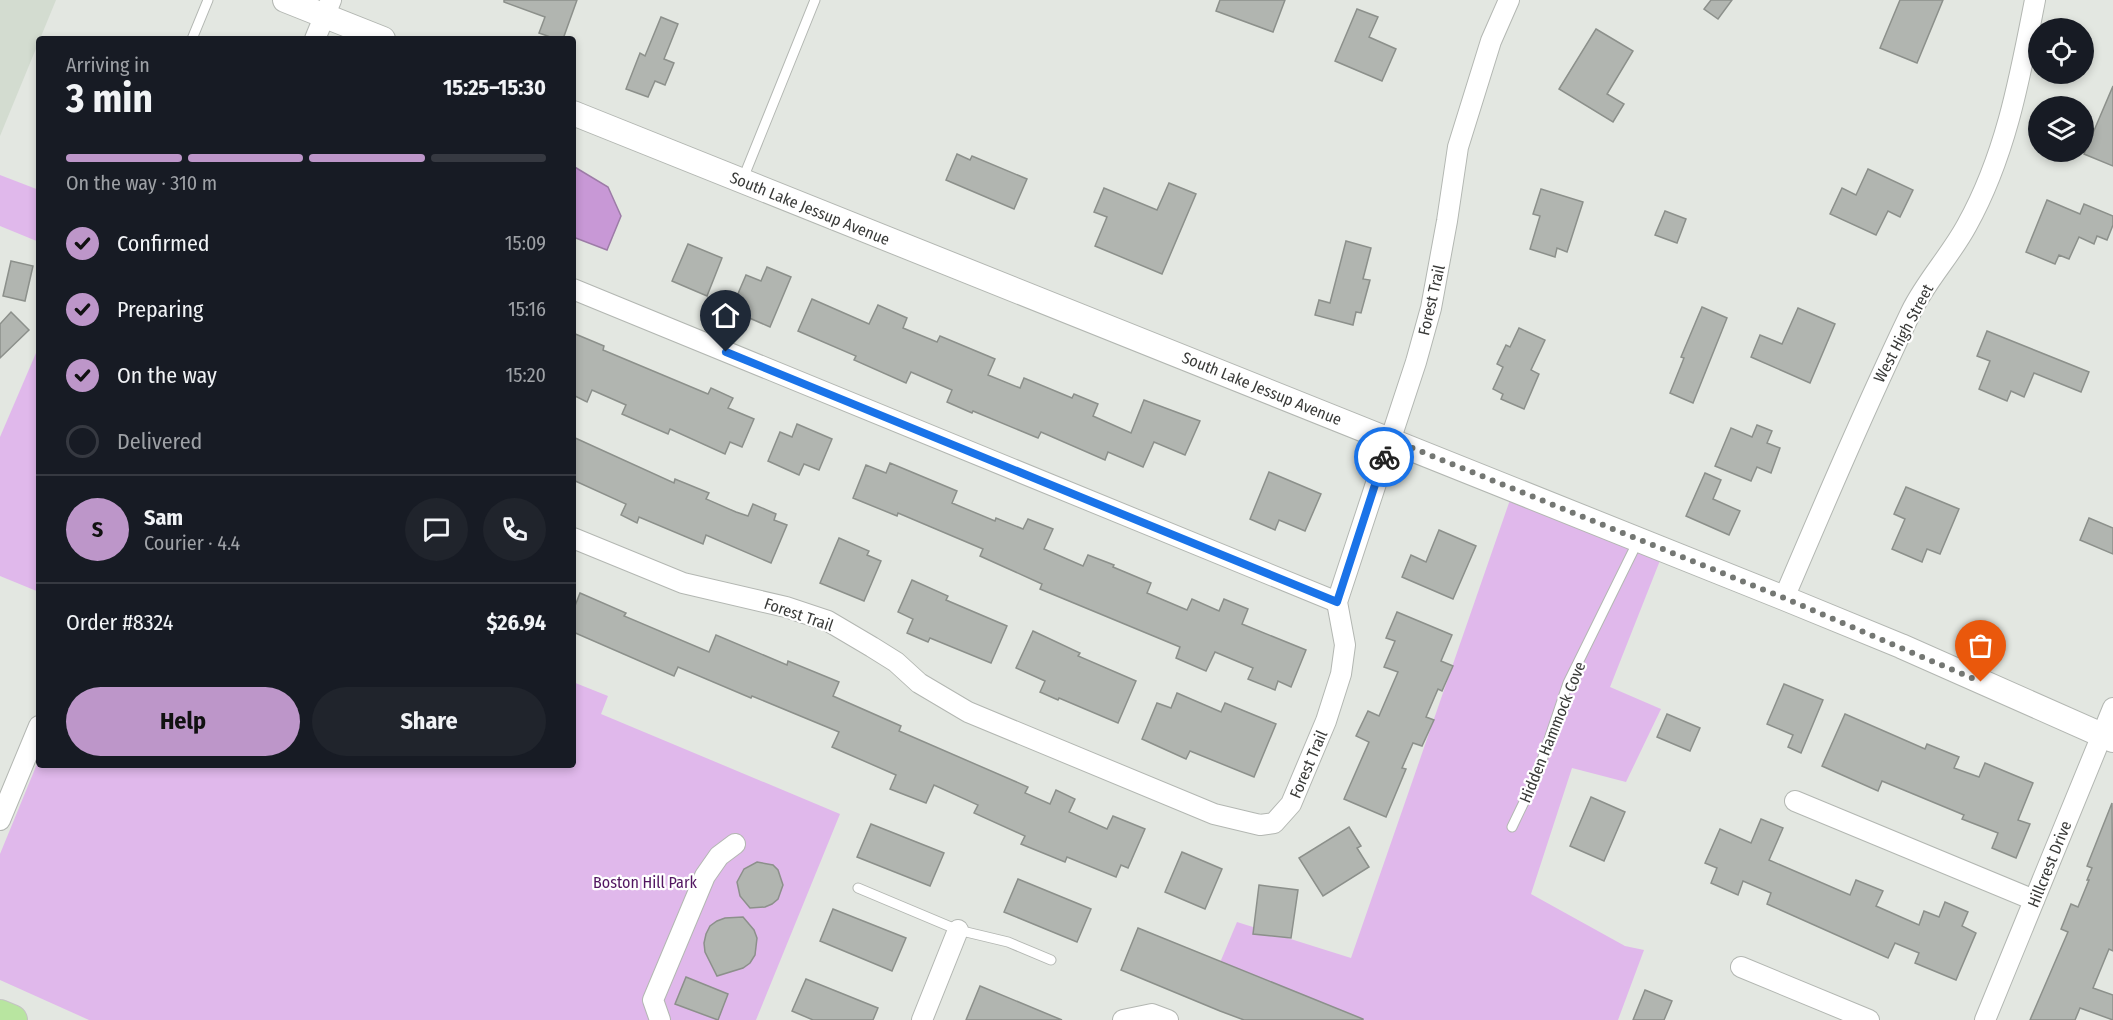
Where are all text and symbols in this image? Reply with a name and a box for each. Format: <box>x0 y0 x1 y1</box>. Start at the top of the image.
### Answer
map controls <box>2028 18 2094 162</box>
button: locate <box>2028 18 2094 84</box>
text: Arriving in <box>66 53 150 77</box>
text: 15:25–15:30 <box>443 74 546 101</box>
text: 3 min <box>66 76 153 122</box>
button: layers <box>2028 96 2094 162</box>
street label: South Lake Jessup Avenue <box>727 168 892 249</box>
text: On the way · 310 m <box>66 171 217 195</box>
icon: check <box>66 227 99 260</box>
text: Confirmed <box>117 230 210 257</box>
text: 15:09 <box>505 231 546 255</box>
street label: Forest Trail <box>1414 263 1449 337</box>
street label: West High Street <box>1870 280 1938 386</box>
pin <box>700 290 751 352</box>
icon: check <box>66 293 99 326</box>
text: Preparing <box>117 296 203 323</box>
text: 15:16 <box>508 297 546 321</box>
icon: home <box>709 299 742 332</box>
street label: South Lake Jessup Avenue <box>1179 348 1344 429</box>
icon: check <box>66 359 99 392</box>
text: On the way <box>117 362 217 389</box>
text: 15:20 <box>506 363 546 387</box>
courier <box>1354 427 1414 487</box>
text: Delivered <box>117 428 202 455</box>
icon: bike <box>1368 441 1401 474</box>
button: chat <box>405 498 468 561</box>
button: phone <box>483 498 546 561</box>
text: Sam <box>144 504 183 531</box>
text: S <box>92 516 103 543</box>
text: Courier · 4.4 <box>144 531 240 555</box>
street label: Forest Trail <box>762 594 836 635</box>
text: Order #8324 <box>66 609 173 636</box>
text: $26.94 <box>487 609 546 636</box>
pin <box>1955 620 2006 682</box>
icon: bag <box>1964 629 1997 662</box>
street label: Hidden Hammock Cove <box>1515 659 1590 806</box>
button: Help <box>66 687 300 756</box>
button: Share <box>312 687 546 756</box>
street label: Forest Trail <box>1286 727 1331 801</box>
street label: Hillcrest Drive <box>2023 818 2075 910</box>
park label: Boston Hill Park <box>593 873 698 892</box>

